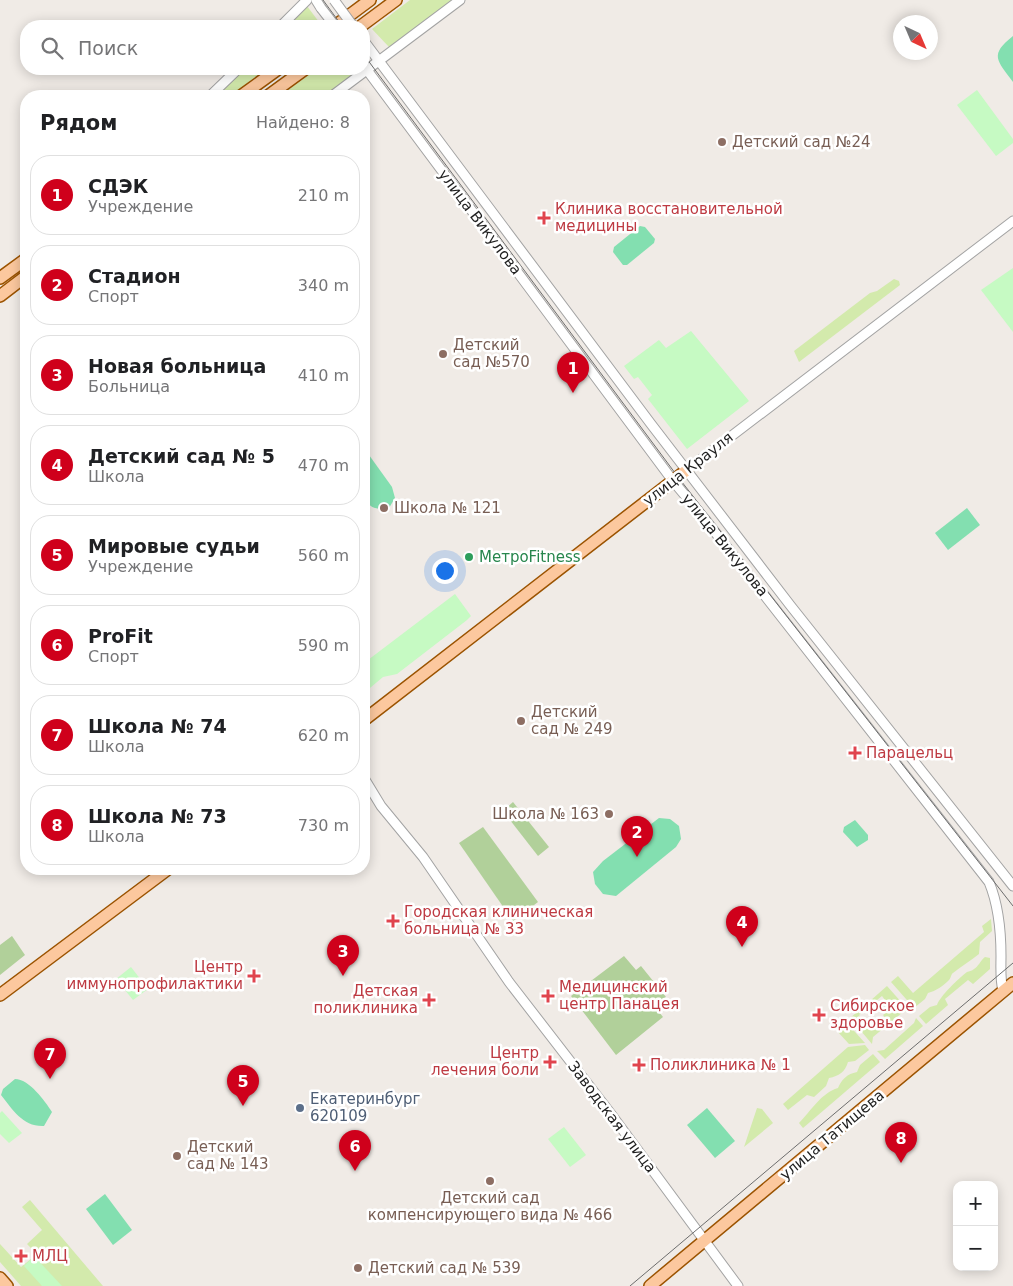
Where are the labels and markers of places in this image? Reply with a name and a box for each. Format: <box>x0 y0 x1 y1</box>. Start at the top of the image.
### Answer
place label: Детский сад №24 <box>732 133 871 151</box>
marker: Детский сад №24 <box>716 136 728 148</box>
place label: Клиника восстановительной медицины <box>555 200 783 235</box>
marker: Клиника восстановительной медицины <box>537 211 551 225</box>
place label: Детский сад №570 <box>453 336 530 371</box>
marker: Детский сад №570 <box>437 348 449 360</box>
pin: 1 <box>557 352 589 393</box>
place label: Школа № 121 <box>394 499 501 517</box>
marker: Школа № 121 <box>378 502 390 514</box>
place label: МетроFitness <box>479 548 581 566</box>
marker: МетроFitness <box>463 551 475 563</box>
place label: Детский сад № 249 <box>531 703 613 738</box>
marker: Детский сад № 249 <box>515 715 527 727</box>
place label: Парацельц <box>866 744 953 762</box>
marker: Парацельц <box>848 746 862 760</box>
place label: Школа № 163 <box>492 805 599 823</box>
marker: Школа № 163 <box>603 808 615 820</box>
pin: 2 <box>621 816 653 857</box>
place label: Городская клиническая больница № 33 <box>404 903 593 938</box>
pin: 4 <box>726 906 758 947</box>
marker: Городская клиническая больница № 33 <box>386 914 400 928</box>
pin: 3 <box>327 935 359 976</box>
place label: Центр иммунопрофилактики <box>67 958 243 993</box>
marker: Центр иммунопрофилактики <box>247 969 261 983</box>
place label: Медицинский центр Панацея <box>559 978 679 1013</box>
place label: Детская поликлиника <box>313 982 418 1017</box>
marker: Медицинский центр Панацея <box>541 989 555 1003</box>
marker: Детская поликлиника <box>422 993 436 1007</box>
place label: Сибирское здоровье <box>830 997 914 1032</box>
marker: Сибирское здоровье <box>812 1008 826 1022</box>
pin: 7 <box>34 1038 66 1079</box>
place label: Центр лечения боли <box>431 1044 539 1079</box>
marker: Центр лечения боли <box>543 1055 557 1069</box>
place label: Поликлиника № 1 <box>650 1056 791 1074</box>
marker: Поликлиника № 1 <box>632 1058 646 1072</box>
pin: 5 <box>227 1065 259 1106</box>
place label: Екатеринбург 620109 <box>310 1090 420 1125</box>
marker: Екатеринбург 620109 <box>294 1102 306 1114</box>
pin: 8 <box>885 1122 917 1163</box>
pin: 6 <box>339 1130 371 1171</box>
place label: Детский сад № 143 <box>187 1138 269 1173</box>
marker: Детский сад № 143 <box>171 1150 183 1162</box>
marker: Детский сад компенсирующего вида № 466 <box>484 1175 496 1187</box>
place label: Детский сад компенсирующего вида № 466 <box>368 1189 612 1224</box>
place label: МЛЦ <box>32 1247 68 1265</box>
marker: МЛЦ <box>14 1249 28 1263</box>
place label: Детский сад № 539 <box>368 1259 521 1277</box>
marker: Детский сад № 539 <box>352 1262 364 1274</box>

